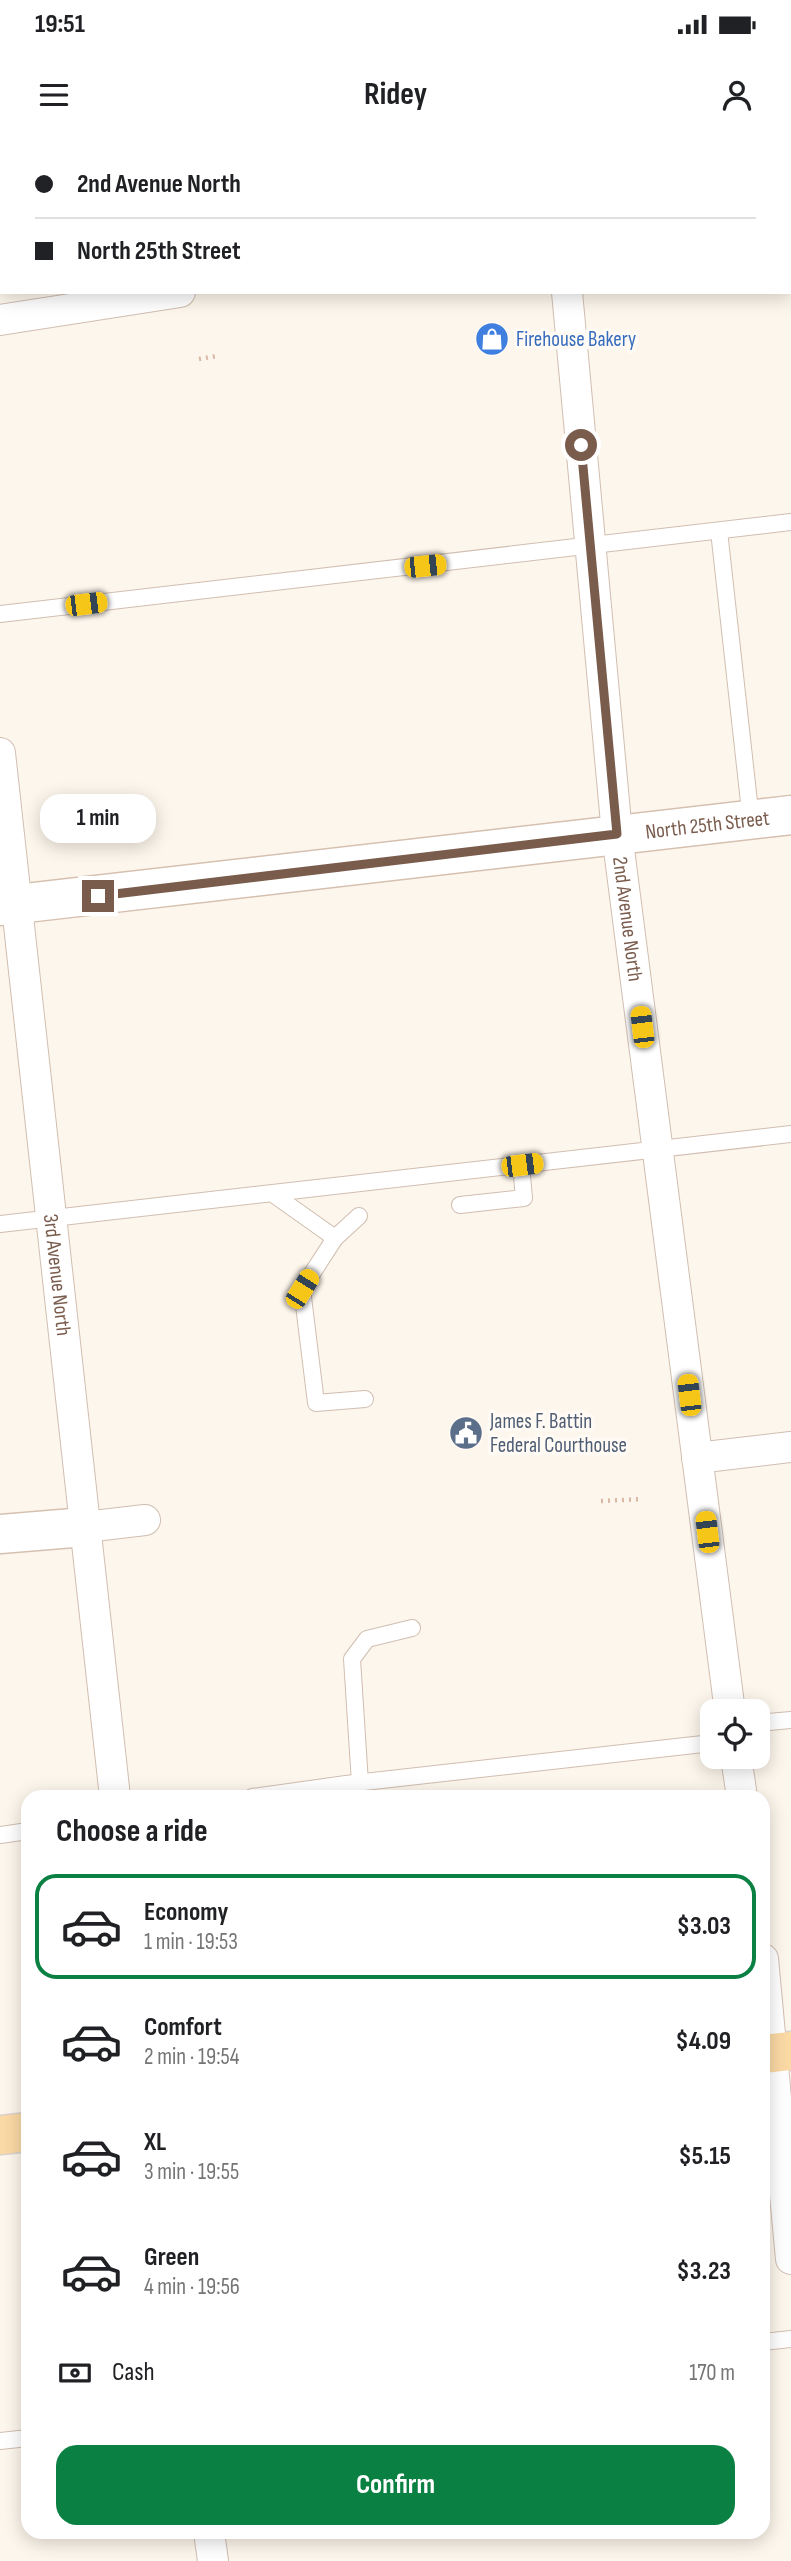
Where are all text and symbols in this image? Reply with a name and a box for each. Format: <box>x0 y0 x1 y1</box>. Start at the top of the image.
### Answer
text: 19:51 <box>35 9 85 40</box>
text: Ridey <box>364 75 427 114</box>
icon: menu <box>35 76 73 114</box>
icon: person <box>718 76 756 114</box>
text: 2nd Avenue North <box>77 169 241 200</box>
text: North 25th Street <box>77 236 241 267</box>
shop icon: Firehouse Bakery <box>473 320 511 358</box>
place label: Firehouse Bakery <box>516 327 636 352</box>
route start <box>565 429 597 461</box>
car <box>404 553 447 579</box>
car <box>64 591 109 617</box>
callout: 1 min <box>40 794 156 844</box>
text: 1 min <box>77 804 119 832</box>
street label: North 25th Street <box>644 806 771 845</box>
street label: 2nd Avenue North <box>607 855 648 983</box>
route end <box>82 880 114 912</box>
car <box>630 1005 655 1049</box>
car <box>500 1152 545 1178</box>
street label: 3rd Avenue North <box>38 1213 76 1337</box>
car <box>282 1266 323 1312</box>
car <box>677 1373 702 1417</box>
place label: James F. Battin Federal Courthouse <box>489 1409 627 1458</box>
public building icon: James F. Battin Federal Courthouse <box>447 1414 485 1452</box>
car <box>695 1510 720 1554</box>
map controls <box>700 1699 770 1769</box>
button: locate <box>700 1699 770 1769</box>
text: Choose a ride <box>56 1812 208 1851</box>
icon: car <box>60 1895 123 1958</box>
text: Economy <box>144 1897 228 1928</box>
text: $3.03 <box>677 1911 731 1942</box>
text: 1 min · 19:53 <box>144 1928 238 1956</box>
icon: car <box>60 2010 123 2073</box>
text: Comfort <box>144 2012 222 2043</box>
text: $4.09 <box>676 2026 731 2057</box>
text: 2 min · 19:54 <box>144 2043 239 2071</box>
icon: car <box>60 2125 123 2188</box>
text: XL <box>144 2127 166 2158</box>
text: $5.15 <box>679 2141 731 2172</box>
text: 3 min · 19:55 <box>144 2158 239 2186</box>
icon: car <box>60 2240 123 2303</box>
text: Green <box>144 2242 199 2273</box>
text: $3.23 <box>677 2256 731 2287</box>
text: 4 min · 19:56 <box>144 2273 240 2301</box>
icon: cash <box>56 2354 94 2392</box>
text: Cash <box>112 2357 155 2388</box>
text: 170 m <box>689 2359 735 2387</box>
button: Confirm <box>56 2445 735 2525</box>

